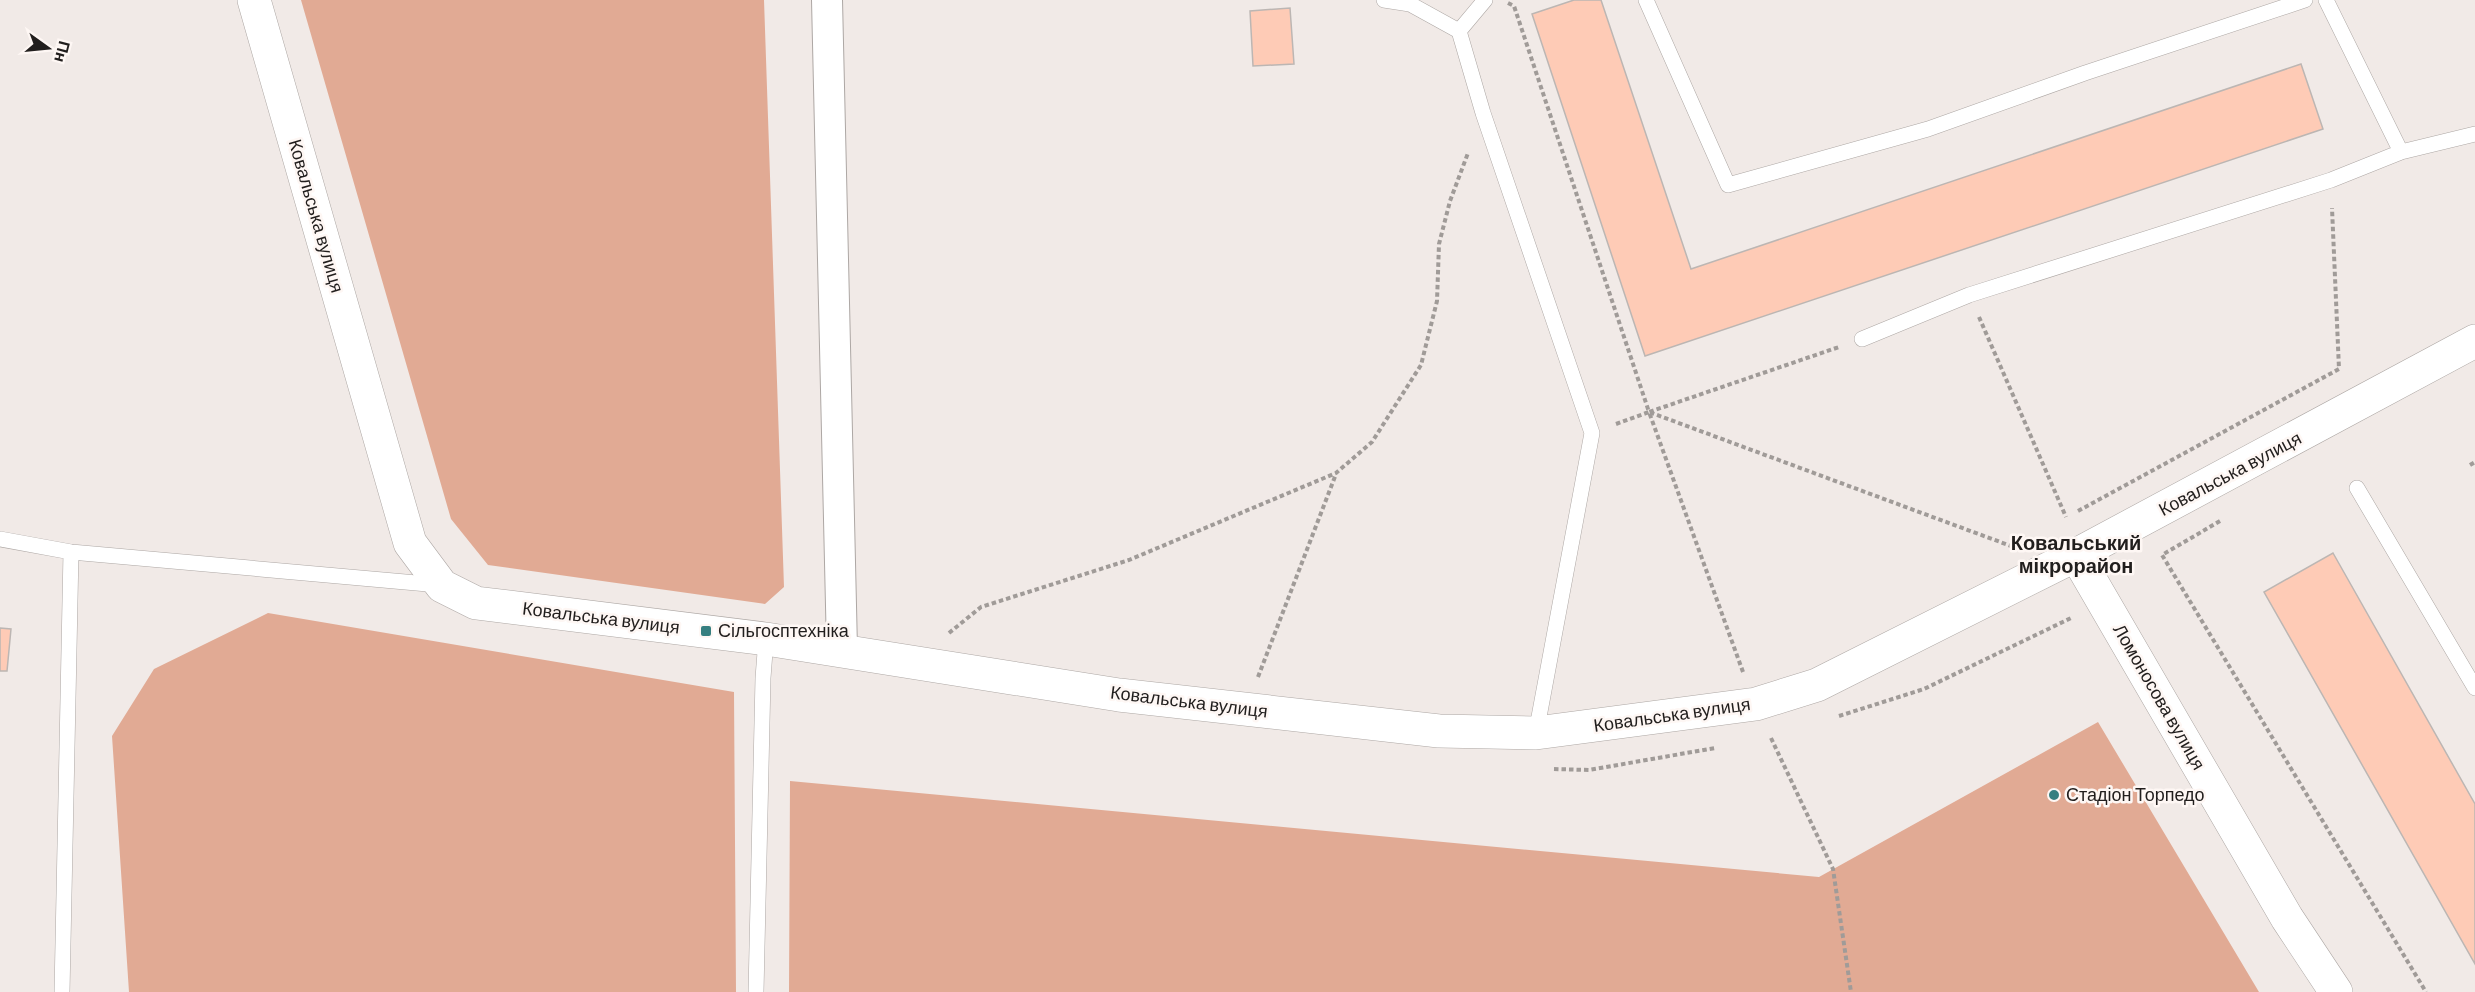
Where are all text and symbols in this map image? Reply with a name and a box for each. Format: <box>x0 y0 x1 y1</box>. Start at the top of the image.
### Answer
north arrow <box>18 18 78 78</box>
text: Пн <box>51 39 75 65</box>
street label: Ковальська вулиця <box>285 137 349 295</box>
street label: Ковальська вулиця <box>2154 426 2305 520</box>
district label: Ковальський мікрорайон <box>2011 530 2141 577</box>
street label: Ковальська вулиця <box>521 596 681 638</box>
place label: Сільгосптехніка <box>718 619 850 641</box>
street label: Ломоносова вулиця <box>2109 620 2211 773</box>
marker: Сільгосптехніка <box>699 624 713 638</box>
street label: Ковальська вулиця <box>1109 680 1269 722</box>
street label: Ковальська вулиця <box>1592 692 1752 736</box>
place label: Стадіон Торпедо <box>2066 783 2205 805</box>
marker: Стадіон Торпедо <box>2047 788 2061 802</box>

